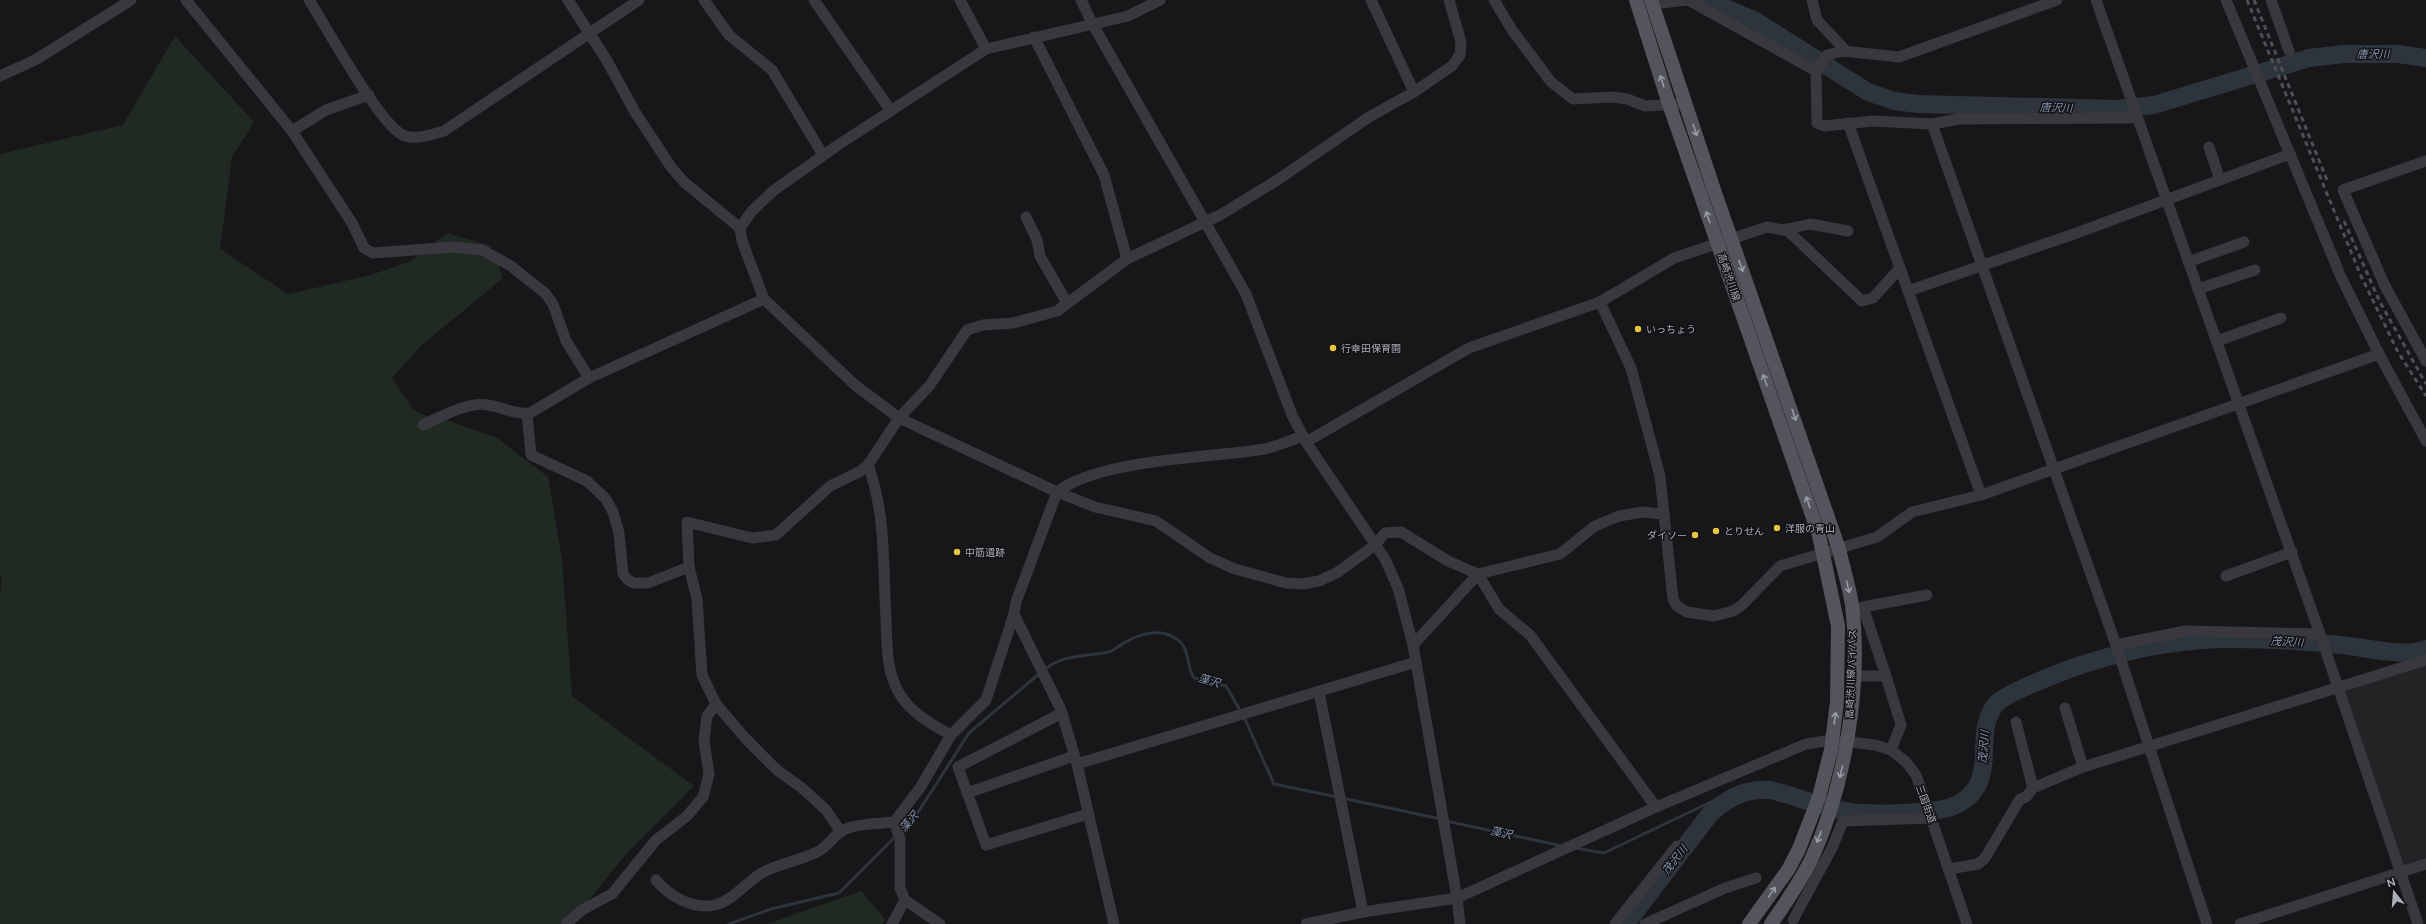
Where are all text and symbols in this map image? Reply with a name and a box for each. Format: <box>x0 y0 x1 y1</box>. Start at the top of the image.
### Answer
water label: 唐沢川 <box>2357 48 2390 61</box>
one-way arrow <box>1658 75 1665 88</box>
water label: 唐沢川 <box>2039 101 2074 115</box>
one-way arrow <box>1691 123 1699 135</box>
one-way arrow <box>1704 211 1711 224</box>
street label: 高崎渋川線 <box>1716 252 1742 302</box>
one-way arrow <box>1737 260 1745 272</box>
marker: いっちょう <box>1633 324 1643 334</box>
place label: いっちょう <box>1646 324 1696 335</box>
marker: 行幸田保育園 <box>1328 343 1338 353</box>
place label: 行幸田保育園 <box>1341 343 1401 354</box>
one-way arrow <box>1760 374 1768 386</box>
one-way arrow <box>1790 409 1798 421</box>
one-way arrow <box>1803 497 1811 509</box>
marker: 洋服の青山 <box>1772 523 1782 533</box>
place label: 洋服の青山 <box>1785 523 1835 534</box>
marker: とりせん <box>1711 526 1721 536</box>
place label: とりせん <box>1724 526 1764 537</box>
place label: ダイソー <box>1647 530 1687 541</box>
marker: ダイソー <box>1690 530 1700 540</box>
marker: 中筋遺跡 <box>952 547 962 557</box>
place label: 中筋遺跡 <box>965 547 1005 558</box>
one-way arrow <box>1844 580 1852 593</box>
street label: 高崎渋川線バイパス <box>1844 629 1858 719</box>
water label: 茂沢川 <box>2270 635 2305 649</box>
water label: 藻沢 <box>1197 672 1223 691</box>
one-way arrow <box>1831 712 1839 725</box>
water label: 茂沢川 <box>1976 729 1992 764</box>
one-way arrow <box>1837 765 1844 778</box>
street label: 三国街道 <box>1914 783 1938 825</box>
water label: 藻沢 <box>897 808 922 835</box>
water label: 藻沢 <box>1489 824 1515 842</box>
one-way arrow <box>1815 831 1823 843</box>
water label: 茂沢川 <box>1660 842 1691 877</box>
north arrow <box>2374 872 2414 912</box>
text: N <box>2385 875 2397 890</box>
one-way arrow <box>1768 887 1776 898</box>

